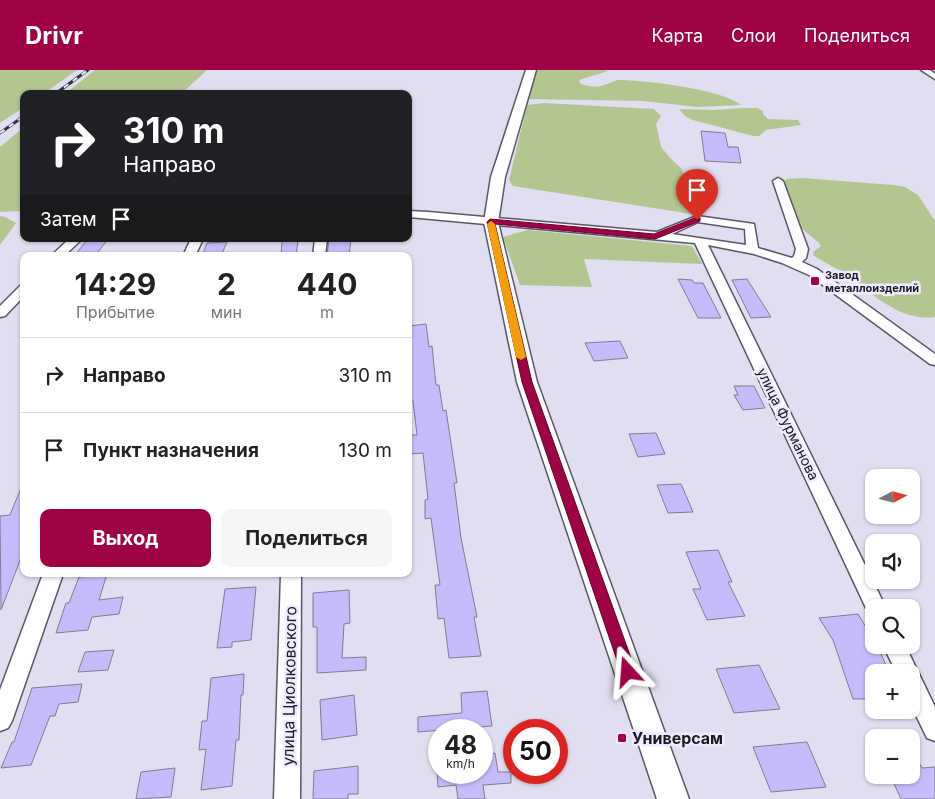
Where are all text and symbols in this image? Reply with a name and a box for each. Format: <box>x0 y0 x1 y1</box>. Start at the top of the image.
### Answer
text: Drivr <box>25 21 83 50</box>
text: Карта <box>651 25 703 46</box>
text: Слои <box>731 25 776 46</box>
text: Поделиться <box>804 25 910 46</box>
text: 310 m <box>123 109 225 151</box>
icon: right <box>40 110 105 175</box>
text: Направо <box>123 151 216 177</box>
pin <box>676 169 718 220</box>
icon: arrive <box>683 176 711 204</box>
icon: arrive <box>107 205 135 233</box>
text: Затем <box>40 208 97 231</box>
text: 14:29 <box>75 266 156 302</box>
text: 2 <box>217 266 236 302</box>
text: 440 <box>297 266 357 302</box>
place label: Завод металлоизделий <box>825 268 919 295</box>
marker: Завод металлоизделий <box>809 275 821 287</box>
text: Прибытие <box>76 302 155 322</box>
text: мин <box>211 302 242 322</box>
text: m <box>320 302 334 322</box>
icon: right <box>40 361 68 389</box>
text: Направо <box>83 364 166 387</box>
text: 310 m <box>339 364 392 387</box>
street label: улица Фурманова <box>754 365 823 483</box>
icon: arrive <box>40 436 68 464</box>
text: Пункт назначения <box>83 439 259 462</box>
text: 130 m <box>339 439 392 462</box>
north arrow <box>865 469 920 524</box>
map controls <box>865 469 920 784</box>
button: Выход <box>40 509 211 567</box>
button: Поделиться <box>221 509 392 567</box>
button: sound <box>865 534 920 589</box>
button: search <box>865 599 920 654</box>
street label: улица Циолковского <box>278 606 300 766</box>
position arrow <box>601 645 653 697</box>
button: + <box>865 664 920 719</box>
speed limit sign: 50 <box>503 719 568 784</box>
place label: Универсам <box>632 728 723 748</box>
button: − <box>865 729 920 784</box>
text: 48 <box>444 730 477 760</box>
marker: Универсам <box>616 732 628 744</box>
text: km/h <box>446 756 475 771</box>

